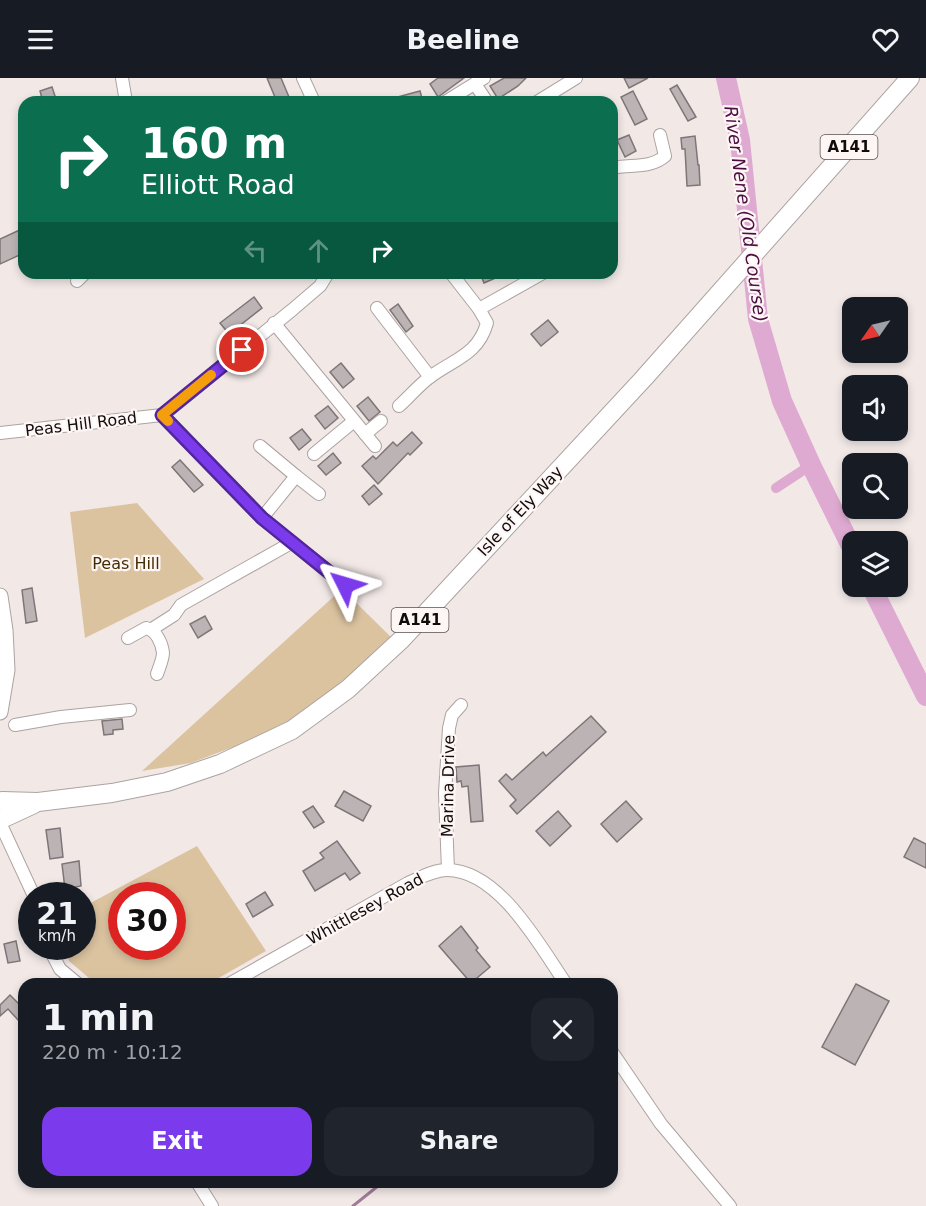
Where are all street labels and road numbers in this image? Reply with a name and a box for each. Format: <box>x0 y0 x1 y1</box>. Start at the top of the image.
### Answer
road number: A141 <box>820 135 878 159</box>
street label: Peas Hill Road <box>24 408 138 440</box>
street label: Isle of Ely Way <box>473 462 567 560</box>
road number: A141 <box>392 608 448 632</box>
street label: Marina Drive <box>438 735 458 837</box>
street label: Whittlesey Road <box>303 869 427 949</box>

